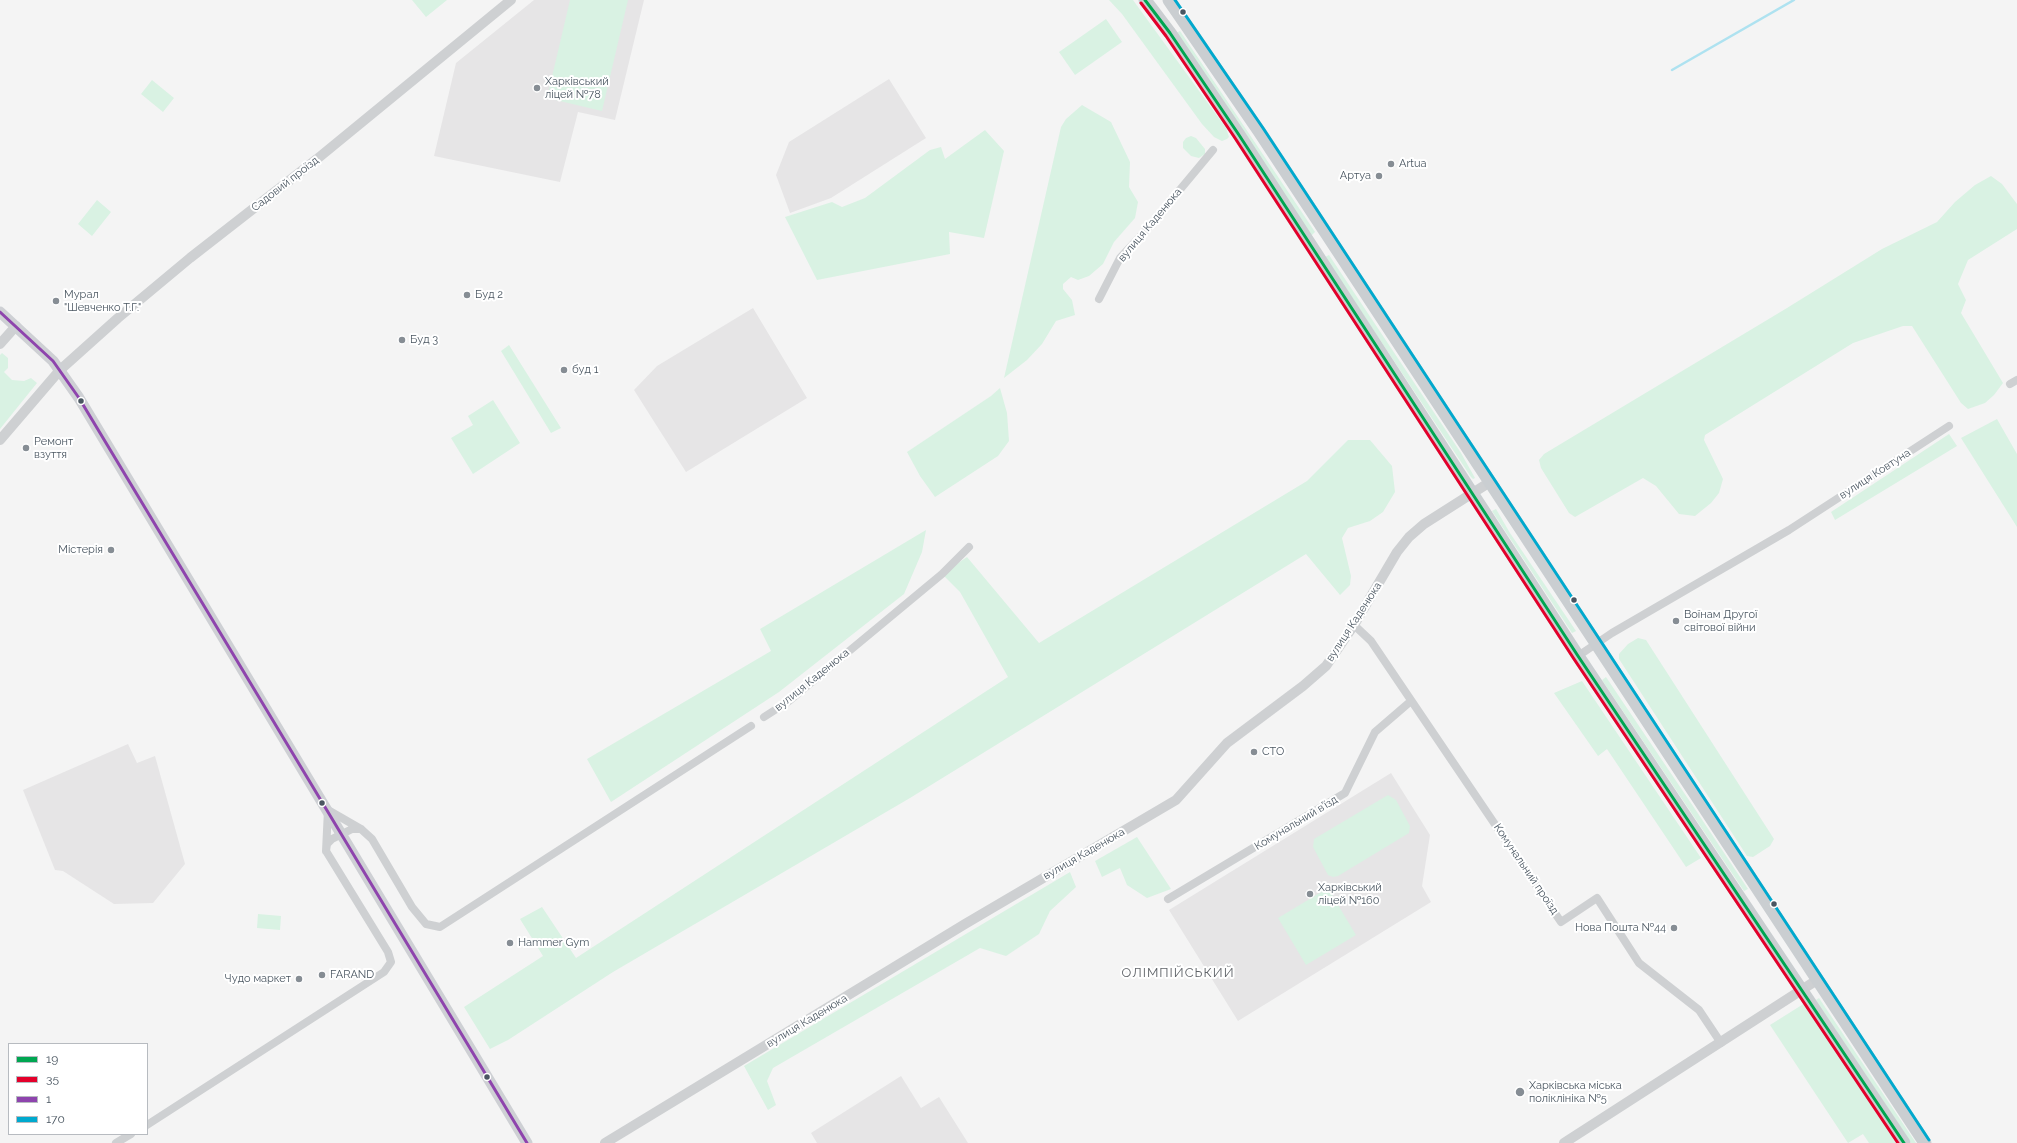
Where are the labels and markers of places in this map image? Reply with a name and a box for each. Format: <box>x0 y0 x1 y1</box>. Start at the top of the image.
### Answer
unlabelled marker <box>1178 7 1188 17</box>
place label: Харківський ліцей №78 <box>545 75 609 101</box>
marker: Харківський ліцей №78 <box>532 83 542 93</box>
place label: Artua <box>1399 157 1427 171</box>
marker: Artua <box>1386 159 1396 169</box>
place label: Артуа <box>1340 169 1371 183</box>
marker: Артуа <box>1374 171 1384 181</box>
place label: Мурал "Шевченко Т.Г." <box>64 288 141 314</box>
place label: Буд 2 <box>475 288 503 302</box>
marker: Буд 2 <box>462 290 472 300</box>
marker: Мурал "Шевченко Т.Г." <box>51 296 61 306</box>
place label: Буд 3 <box>410 333 438 347</box>
marker: Буд 3 <box>397 335 407 345</box>
place label: буд 1 <box>572 363 598 377</box>
marker: буд 1 <box>559 365 569 375</box>
unlabelled marker <box>76 396 86 406</box>
place label: Ремонт взуття <box>34 435 73 461</box>
marker: Ремонт взуття <box>21 443 31 453</box>
place label: Містерія <box>58 543 103 557</box>
marker: Містерія <box>106 545 116 555</box>
unlabelled marker <box>1569 595 1579 605</box>
place label: Воїнам Другої світової війни <box>1684 608 1757 634</box>
marker: Воїнам Другої світової війни <box>1671 616 1681 626</box>
place label: СТО <box>1262 745 1284 759</box>
marker: СТО <box>1249 747 1259 757</box>
unlabelled marker <box>317 798 327 808</box>
place label: Харківський ліцей №160 <box>1318 881 1382 907</box>
marker: Харківський ліцей №160 <box>1305 889 1315 899</box>
unlabelled marker <box>1769 899 1779 909</box>
place label: Нова Пошта №44 <box>1575 921 1666 935</box>
marker: Нова Пошта №44 <box>1669 923 1679 933</box>
place label: Hammer Gym <box>518 936 589 950</box>
marker: Hammer Gym <box>505 938 515 948</box>
place label: FARAND <box>330 968 374 982</box>
marker: FARAND <box>317 970 327 980</box>
place label: Чудо маркет <box>225 972 291 986</box>
marker: Чудо маркет <box>294 974 304 984</box>
unlabelled marker <box>482 1072 492 1082</box>
place label: Харківська міська поліклініка №5 <box>1529 1079 1622 1105</box>
marker: Харківська міська поліклініка №5 <box>1514 1086 1526 1098</box>

